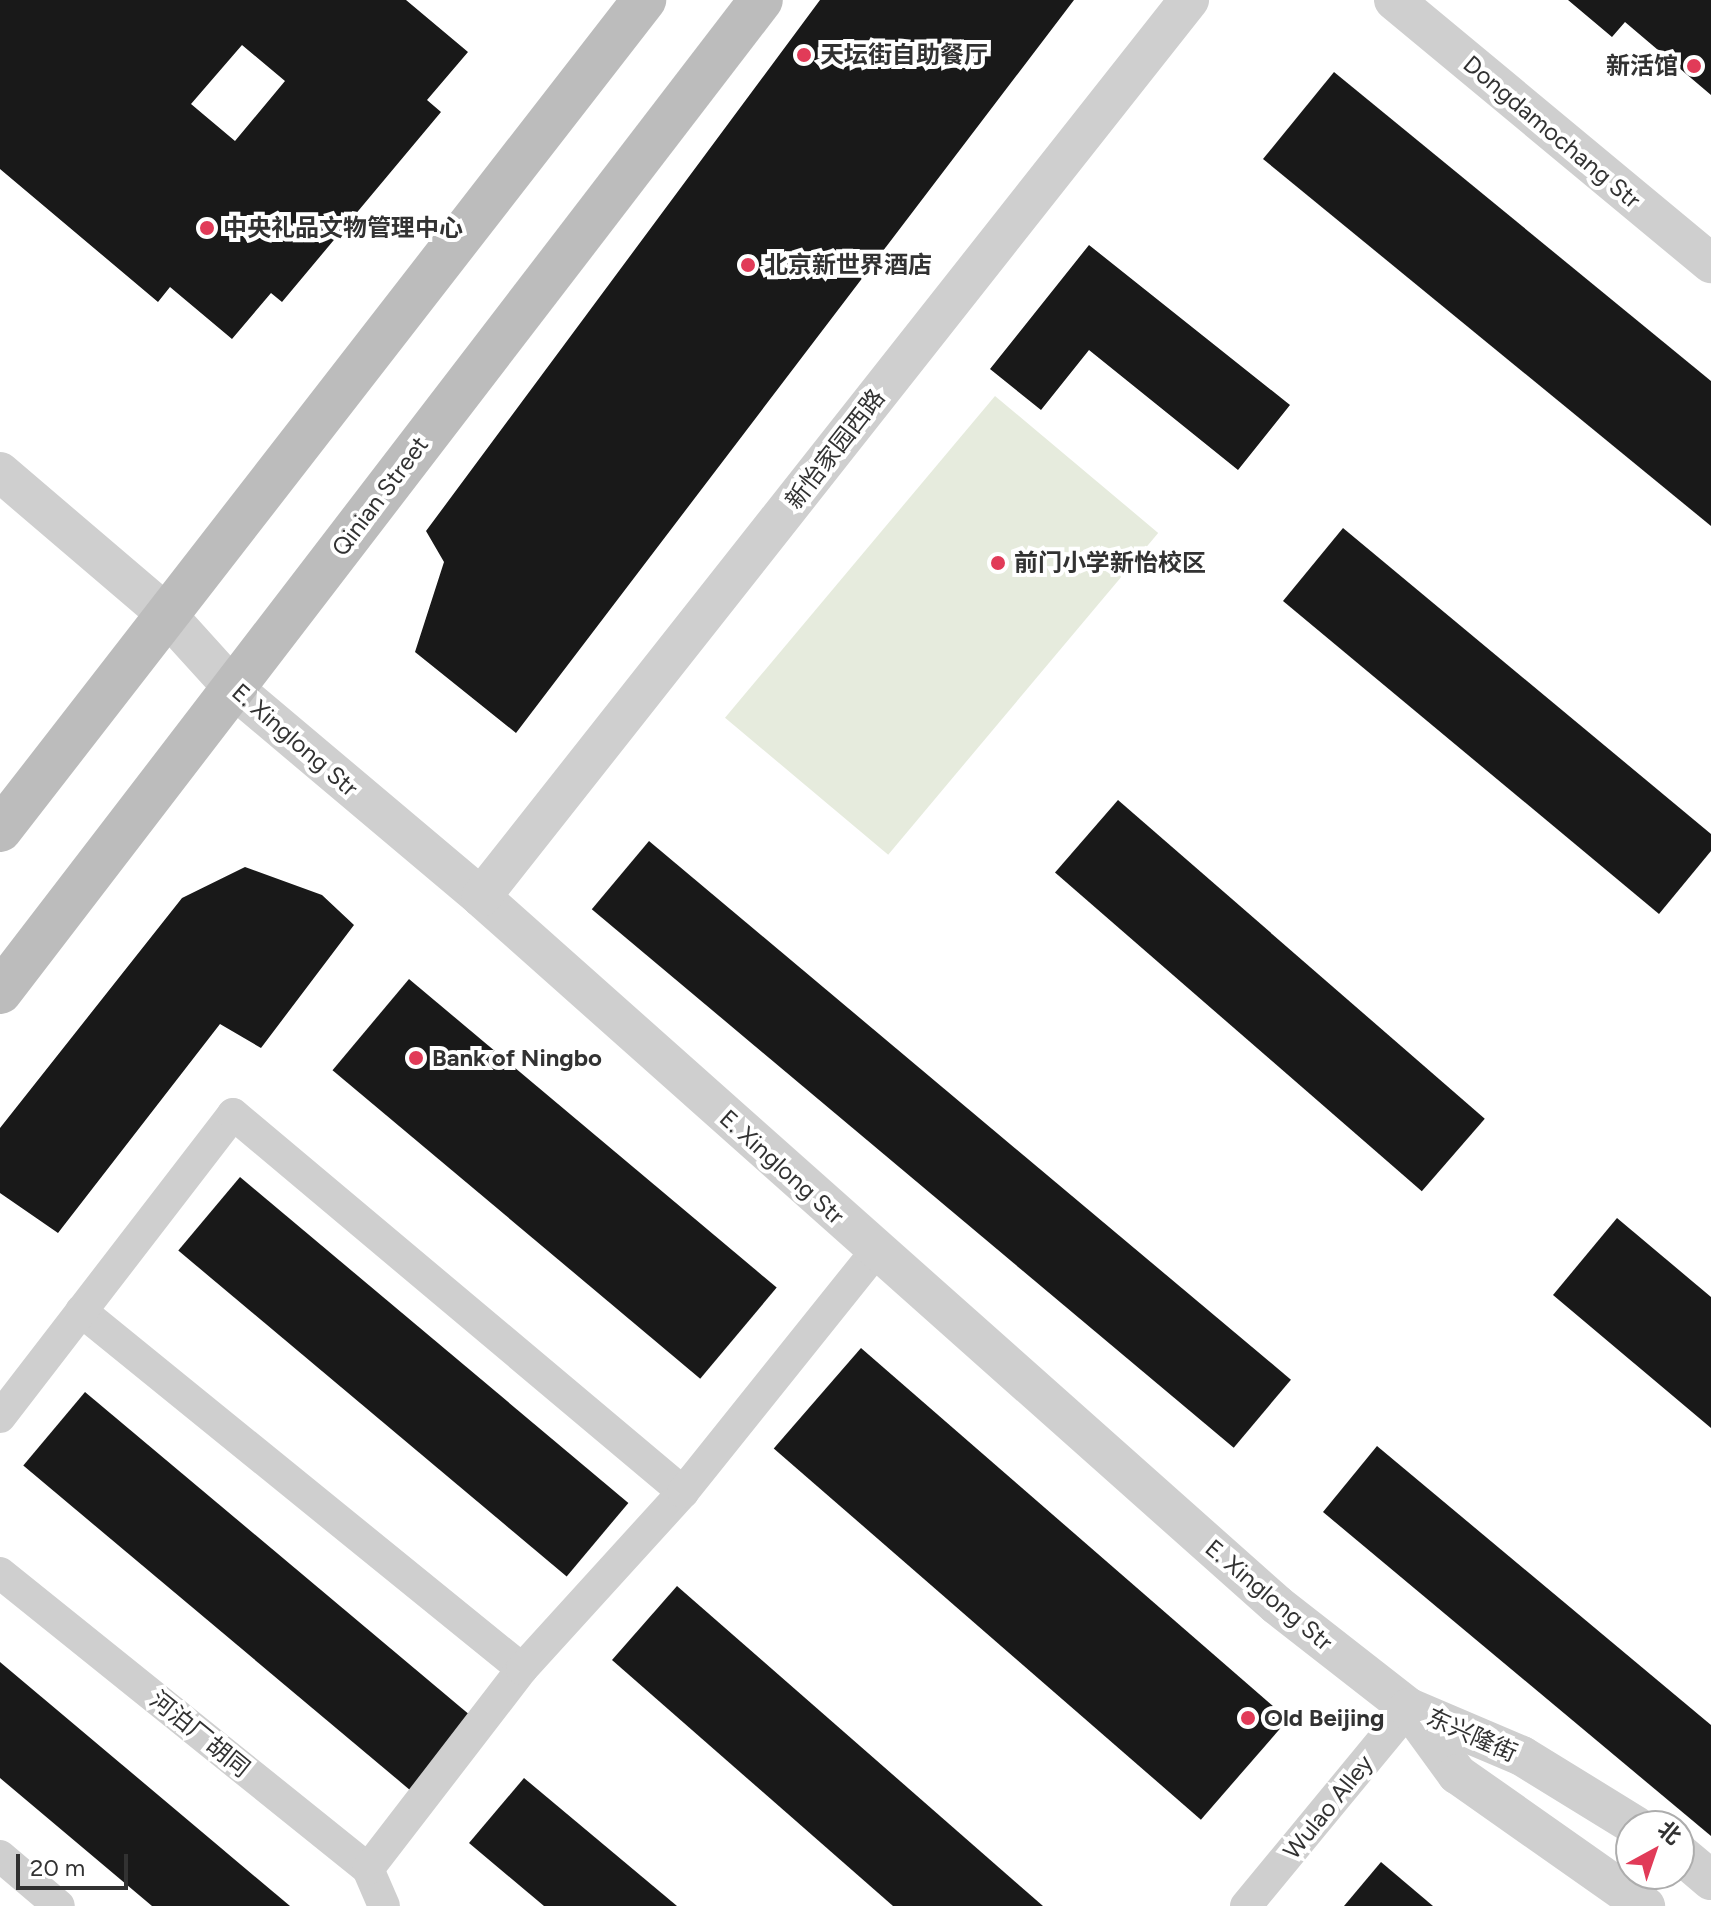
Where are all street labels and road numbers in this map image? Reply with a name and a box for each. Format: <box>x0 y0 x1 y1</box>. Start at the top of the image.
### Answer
street label: Dongdamochang Str <box>1458 49 1646 215</box>
street label: 新怡家园西路 <box>779 383 891 515</box>
street label: Qinian Street <box>326 431 434 561</box>
street label: E. Xinglong Str <box>226 677 364 803</box>
street label: E. Xinglong Str <box>714 1104 850 1230</box>
street label: E. Xinglong Str <box>1199 1533 1339 1657</box>
street label: 河泊厂胡同 <box>144 1685 256 1783</box>
street label: 东兴隆街 <box>1422 1702 1522 1768</box>
street label: Wulao Alley <box>1277 1749 1379 1865</box>

